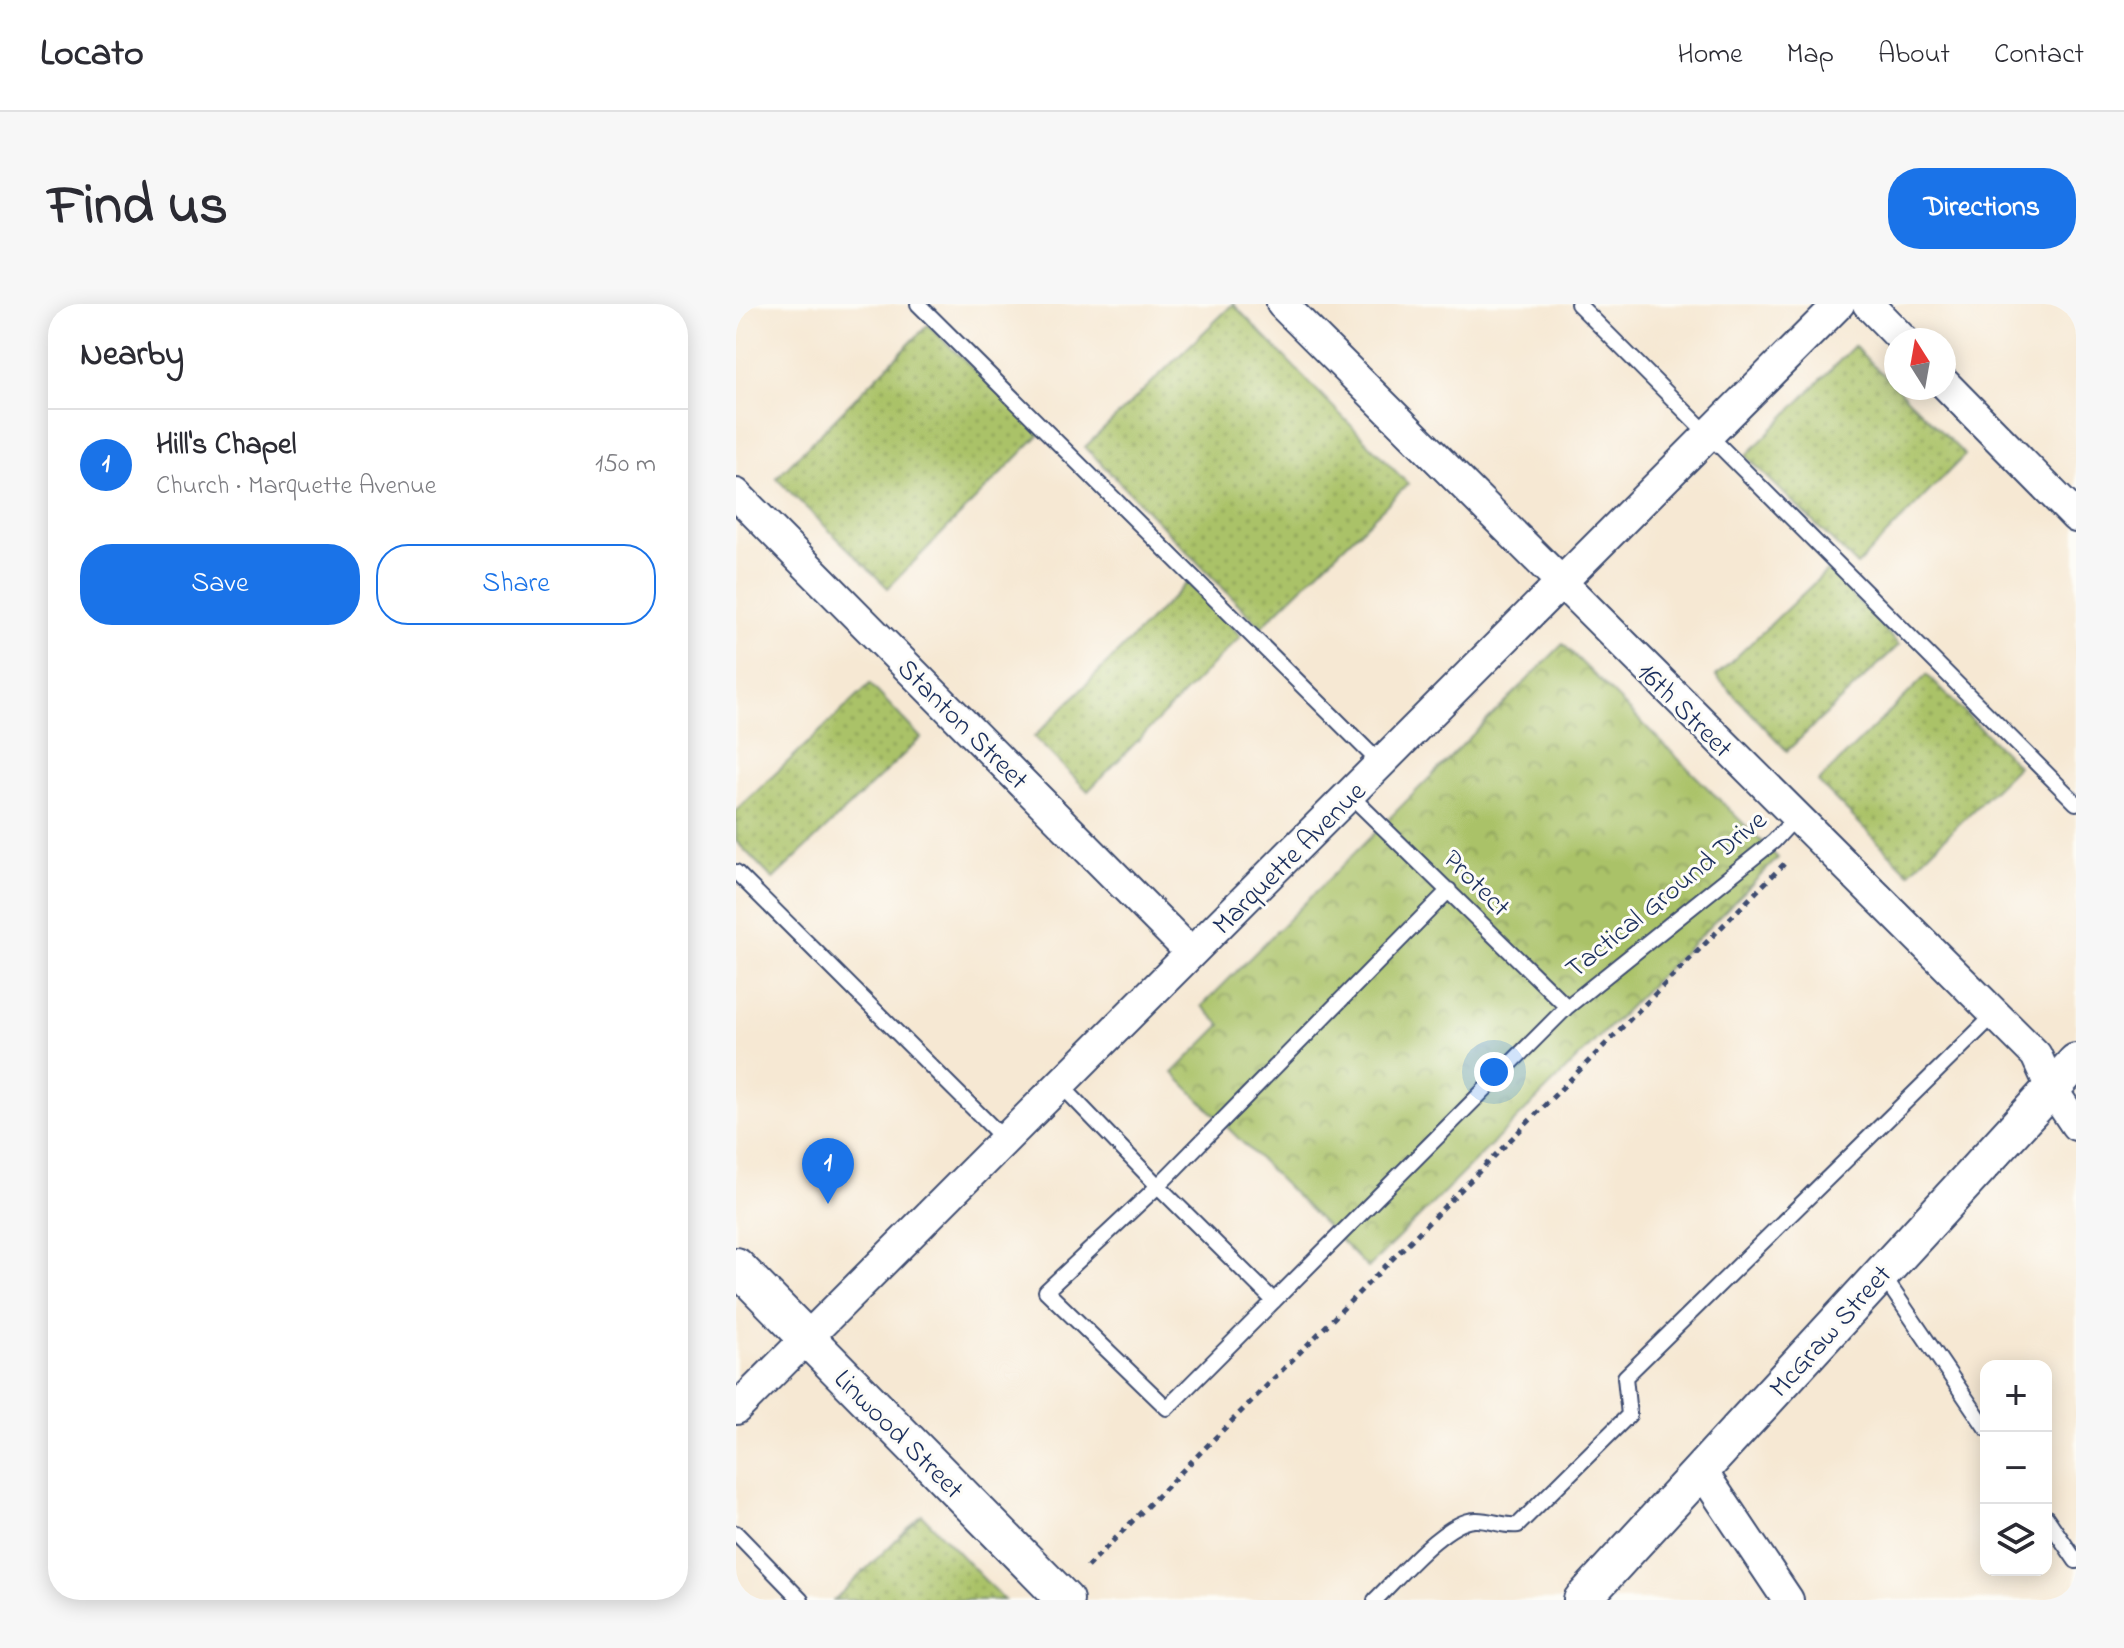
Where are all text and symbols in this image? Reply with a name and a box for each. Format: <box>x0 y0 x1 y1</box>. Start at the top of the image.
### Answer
text: Locato <box>40 27 144 83</box>
text: Home <box>1677 35 1743 76</box>
text: Map <box>1787 35 1834 76</box>
text: About <box>1878 35 1950 76</box>
text: Contact <box>1994 35 2084 76</box>
text: Find us <box>48 168 228 249</box>
button: Directions <box>1888 168 2076 249</box>
north arrow <box>1884 328 1956 400</box>
text: Nearby <box>80 331 184 381</box>
text: Hill's Chapel <box>156 424 297 468</box>
text: 1 <box>102 446 110 484</box>
text: 150 m <box>595 446 656 484</box>
text: Church · Marquette Avenue <box>156 468 436 506</box>
button: Save <box>80 544 360 625</box>
button: Share <box>376 544 656 625</box>
street label: Stanton Street <box>886 650 1037 801</box>
street label: 16th Street <box>1626 654 1741 769</box>
street label: Marquette Avenue <box>1204 773 1377 946</box>
street label: Tactical Ground Drive <box>1558 801 1777 990</box>
street label: Protect <box>1432 841 1519 928</box>
your location <box>1474 1052 1514 1092</box>
pin: 1 <box>802 1138 854 1204</box>
street label: McGraw Street <box>1761 1257 1903 1408</box>
map controls <box>1980 1360 2052 1576</box>
button: + <box>1980 1360 2052 1432</box>
street label: Linwood Street <box>823 1361 972 1510</box>
button: − <box>1980 1432 2052 1504</box>
button: layers <box>1980 1504 2052 1576</box>

